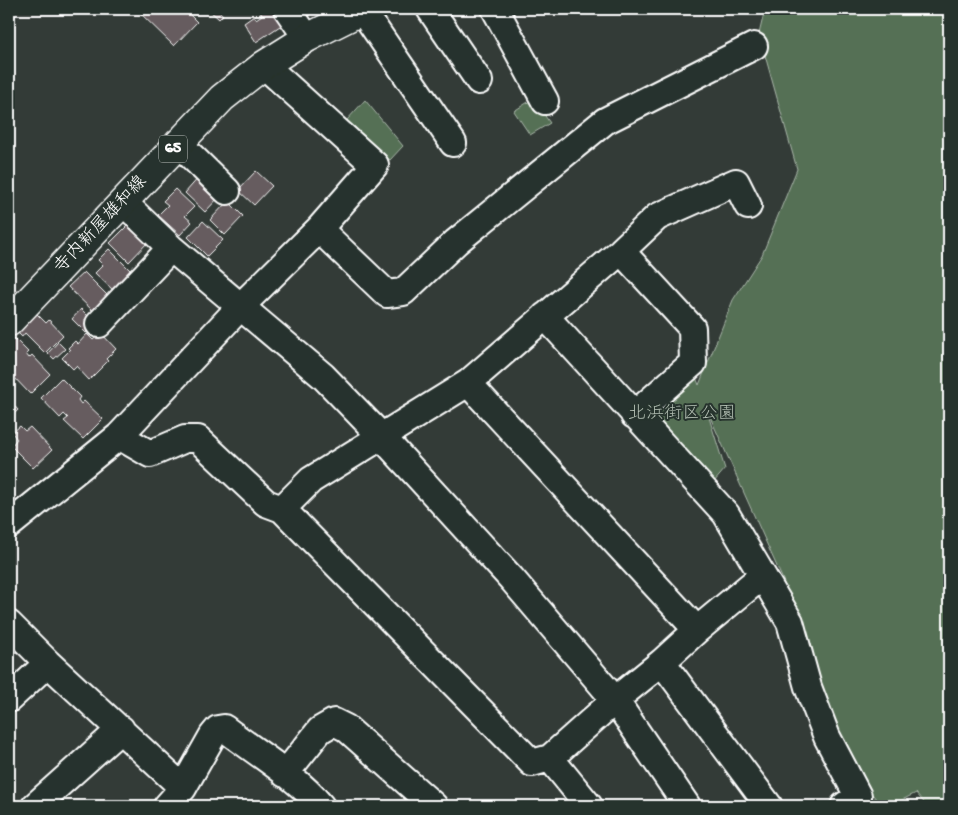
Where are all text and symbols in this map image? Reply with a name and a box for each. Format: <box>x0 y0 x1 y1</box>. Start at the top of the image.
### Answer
road number: 65 <box>159 136 187 162</box>
street label: 寺内新屋雄和線 <box>50 171 152 278</box>
park label: 北浜街区公園 <box>628 403 736 425</box>

